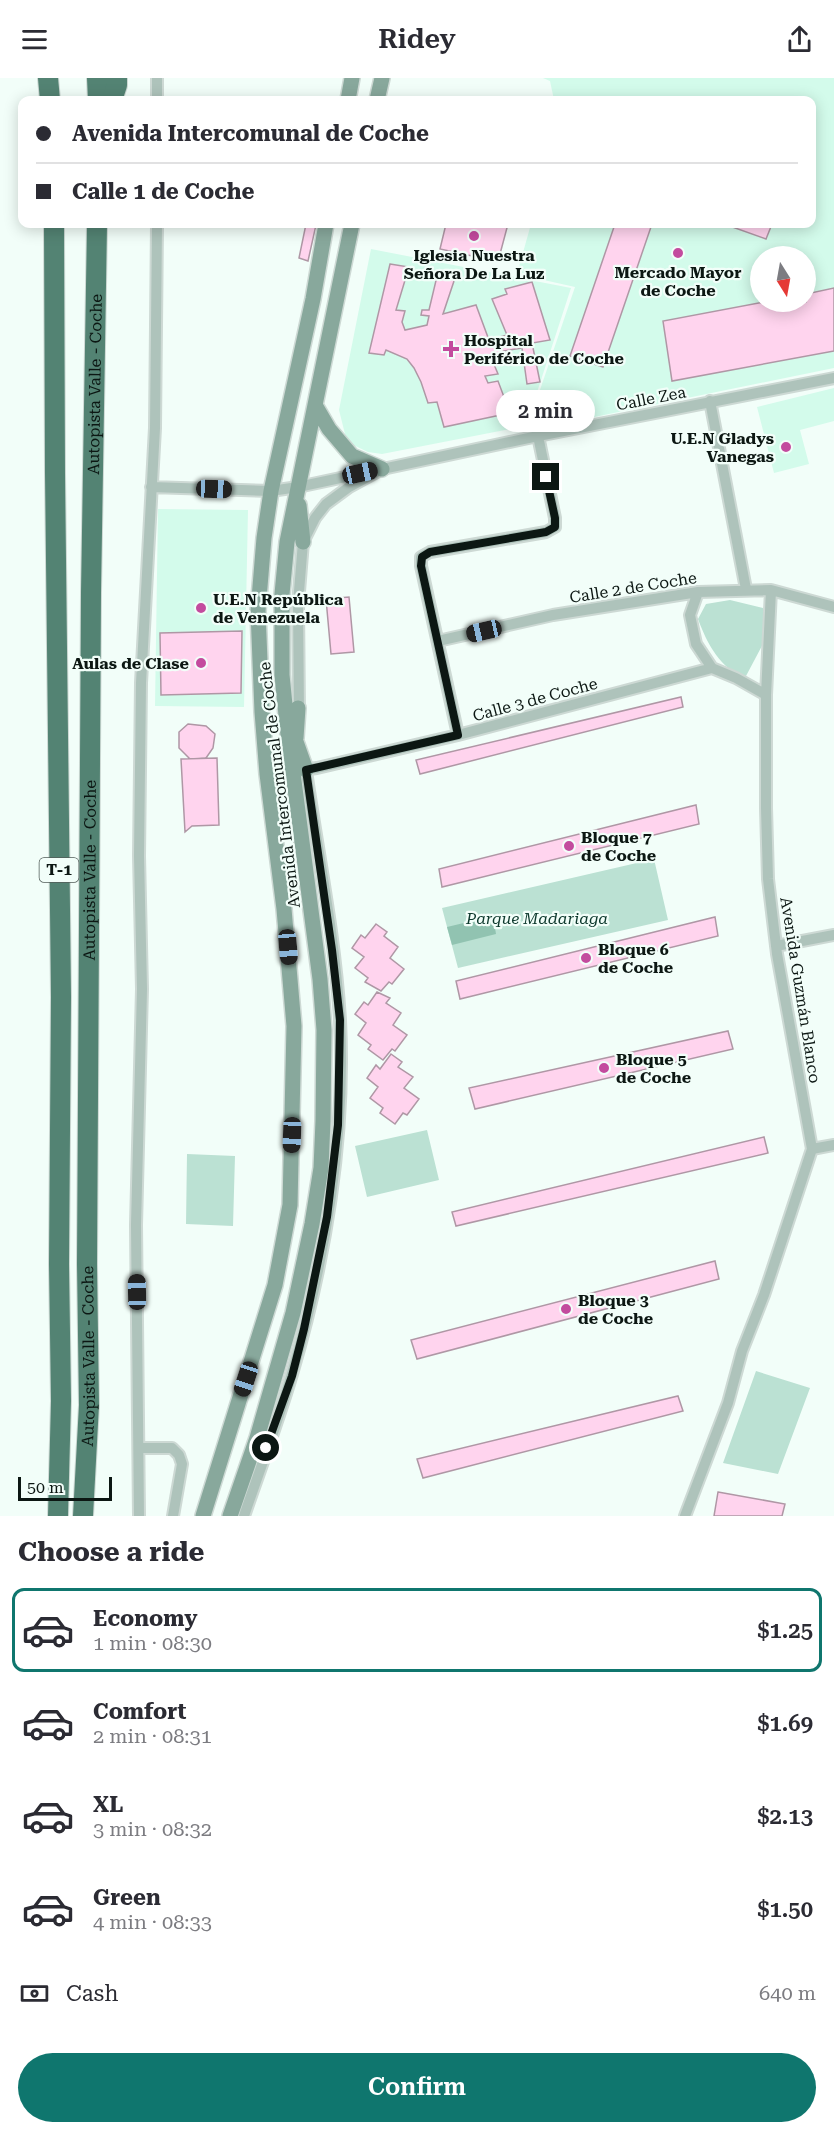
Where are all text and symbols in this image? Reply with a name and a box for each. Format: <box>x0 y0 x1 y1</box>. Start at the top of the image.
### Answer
icon: menu <box>18 23 51 56</box>
text: Ridey <box>378 23 456 55</box>
icon: share <box>783 23 816 56</box>
text: Avenida Intercomunal de Coche <box>72 121 429 146</box>
text: Calle 1 de Coche <box>72 179 254 204</box>
marker: Iglesia Nuestra Señora De La Luz <box>467 229 481 243</box>
place label: Iglesia Nuestra Señora De La Luz <box>404 246 544 283</box>
marker: Mercado Mayor de Coche <box>671 246 685 260</box>
north arrow <box>750 246 816 312</box>
map controls <box>750 246 816 312</box>
place label: Mercado Mayor de Coche <box>615 263 741 300</box>
street label: Autopista Valle - Coche <box>84 293 106 475</box>
place label: Hospital Periférico de Coche <box>464 331 624 368</box>
marker: Hospital Periférico de Coche <box>442 340 460 358</box>
street label: Calle Zea <box>615 382 688 415</box>
callout: 2 min <box>496 390 596 432</box>
text: 2 min <box>518 399 573 423</box>
place label: U.E.N Gladys Vanegas <box>671 429 774 466</box>
marker: U.E.N Gladys Vanegas <box>779 440 793 454</box>
car <box>341 460 379 486</box>
route end <box>532 463 559 490</box>
car <box>196 479 232 499</box>
street label: Calle 2 de Coche <box>568 568 698 607</box>
place label: U.E.N República de Venezuela <box>213 590 344 627</box>
marker: U.E.N República de Venezuela <box>194 601 208 615</box>
car <box>464 618 504 644</box>
place label: Aulas de Clase <box>72 654 189 673</box>
marker: Aulas de Clase <box>194 656 208 670</box>
street label: Avenida Intercomunal de Coche <box>255 661 304 909</box>
street label: Calle 3 de Coche <box>471 674 600 725</box>
street label: Autopista Valle - Coche <box>80 780 100 961</box>
place label: Bloque 7 de Coche <box>581 828 656 865</box>
marker: Bloque 7 de Coche <box>562 839 576 853</box>
road number: T-1 <box>40 858 78 882</box>
street label: Avenida Guzmán Blanco <box>776 896 825 1085</box>
park label: Parque Madariaga <box>465 909 608 928</box>
car <box>277 928 299 966</box>
place label: Bloque 6 de Coche <box>598 940 673 977</box>
marker: Bloque 6 de Coche <box>579 951 593 965</box>
place label: Bloque 5 de Coche <box>616 1050 691 1087</box>
marker: Bloque 5 de Coche <box>597 1061 611 1075</box>
car <box>282 1117 302 1153</box>
street label: Autopista Valle - Coche <box>78 1265 99 1447</box>
car <box>128 1274 146 1310</box>
place label: Bloque 3 de Coche <box>578 1291 653 1328</box>
marker: Bloque 3 de Coche <box>559 1302 573 1316</box>
car <box>232 1359 260 1399</box>
route start <box>252 1434 279 1461</box>
scale bar <box>18 1474 112 1502</box>
text: 50 m <box>27 1478 64 1497</box>
text: Choose a ride <box>18 1536 204 1568</box>
icon: car <box>21 1603 75 1657</box>
text: Economy <box>93 1606 197 1631</box>
text: $1.25 <box>757 1618 813 1643</box>
text: 1 min · 08:30 <box>93 1631 212 1655</box>
icon: car <box>21 1696 75 1750</box>
text: Comfort <box>93 1699 186 1724</box>
text: $1.69 <box>757 1711 813 1736</box>
text: 2 min · 08:31 <box>93 1724 212 1748</box>
icon: car <box>21 1789 75 1843</box>
text: XL <box>93 1792 123 1817</box>
text: $2.13 <box>757 1804 813 1829</box>
text: 3 min · 08:32 <box>93 1817 212 1841</box>
icon: car <box>21 1882 75 1936</box>
text: Green <box>93 1885 161 1910</box>
text: $1.50 <box>757 1897 813 1922</box>
text: 4 min · 08:33 <box>93 1910 212 1934</box>
icon: cash <box>18 1977 51 2010</box>
text: Cash <box>66 1981 118 2006</box>
text: 640 m <box>759 1981 816 2005</box>
button: Confirm <box>18 2053 816 2122</box>

